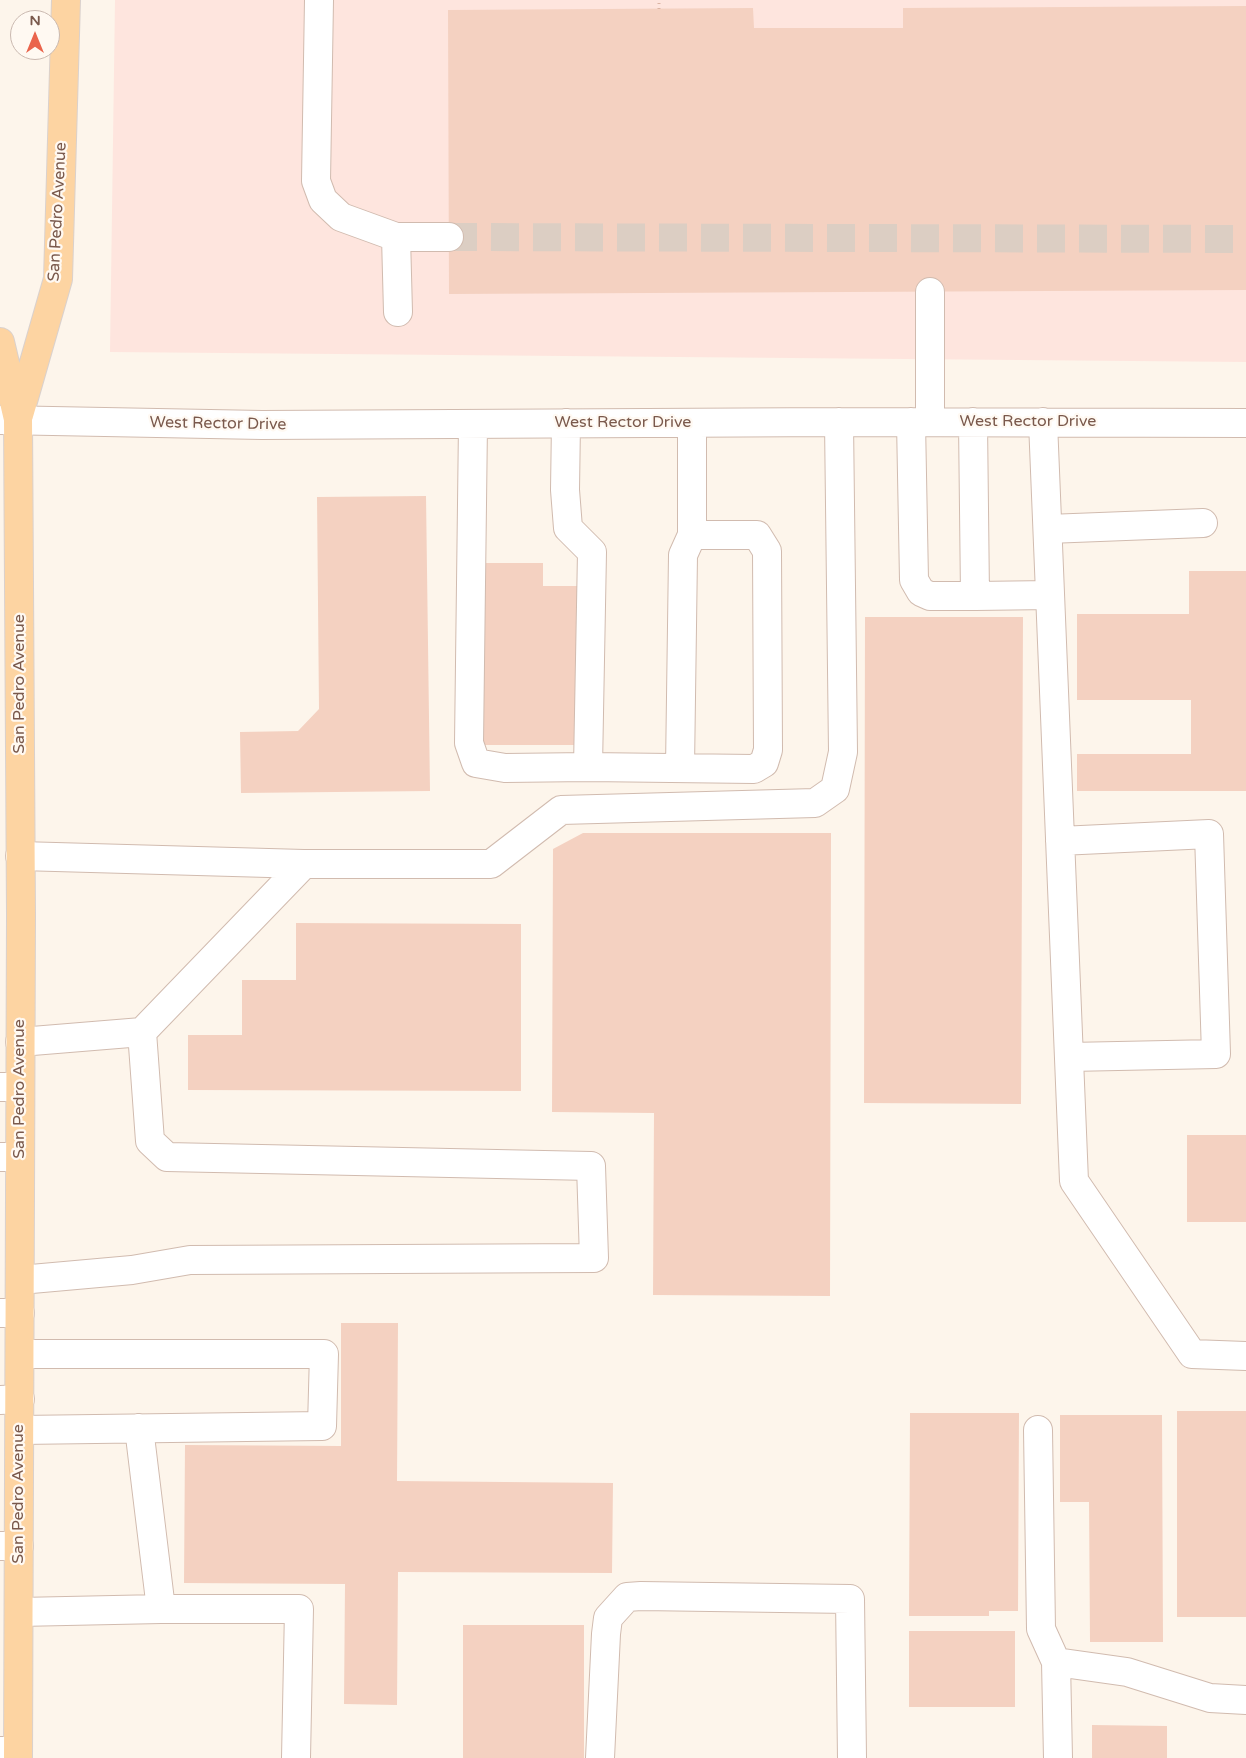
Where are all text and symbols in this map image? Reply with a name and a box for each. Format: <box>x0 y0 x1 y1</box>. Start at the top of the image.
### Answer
north arrow <box>10 10 60 60</box>
text: N <box>29 12 41 29</box>
street label: San Pedro Avenue <box>45 142 71 282</box>
street label: West Rector Drive <box>960 412 1096 432</box>
street label: West Rector Drive <box>149 413 287 435</box>
street label: West Rector Drive <box>555 413 691 433</box>
street label: San Pedro Avenue <box>10 614 30 754</box>
street label: San Pedro Avenue <box>10 1019 30 1159</box>
street label: San Pedro Avenue <box>9 1424 29 1564</box>

